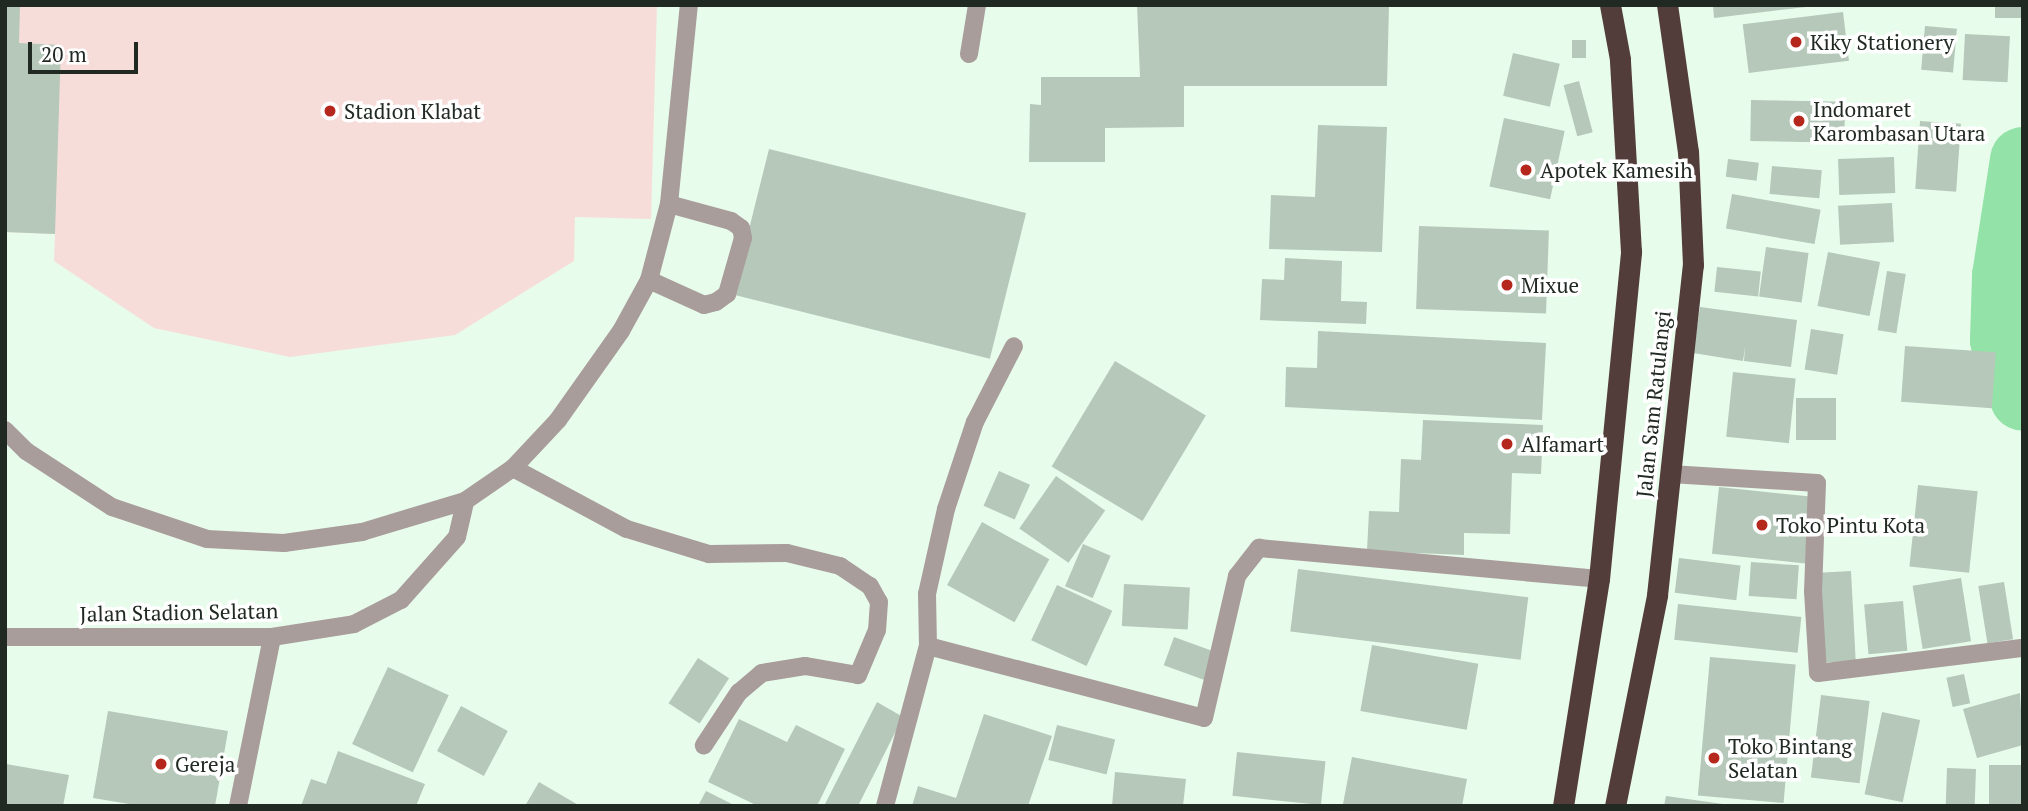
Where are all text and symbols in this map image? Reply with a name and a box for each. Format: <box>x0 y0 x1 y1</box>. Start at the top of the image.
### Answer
scale bar <box>32 28 142 72</box>
place label: Kiky Stationery <box>1810 29 1954 55</box>
marker: Kiky Stationery <box>1788 34 1804 50</box>
text: 20 m <box>41 40 87 68</box>
place label: Indomaret Karombasan Utara <box>1813 96 1985 146</box>
place label: Stadion Klabat <box>344 98 481 124</box>
marker: Stadion Klabat <box>322 103 338 119</box>
marker: Indomaret Karombasan Utara <box>1791 113 1807 129</box>
place label: Apotek Kamesih <box>1540 157 1693 183</box>
marker: Apotek Kamesih <box>1518 162 1534 178</box>
place label: Mixue <box>1521 272 1579 298</box>
marker: Mixue <box>1499 277 1515 293</box>
street label: Jalan Sam Ratulangi <box>1631 309 1675 499</box>
place label: Alfamart <box>1521 431 1604 457</box>
marker: Alfamart <box>1499 436 1515 452</box>
place label: Toko Pintu Kota <box>1776 512 1925 538</box>
marker: Toko Pintu Kota <box>1754 517 1770 533</box>
street label: Jalan Stadion Selatan <box>79 598 279 626</box>
place label: Toko Bintang Selatan <box>1728 733 1852 783</box>
marker: Toko Bintang Selatan <box>1706 750 1722 766</box>
place label: Gereja <box>175 751 235 777</box>
marker: Gereja <box>153 756 169 772</box>

